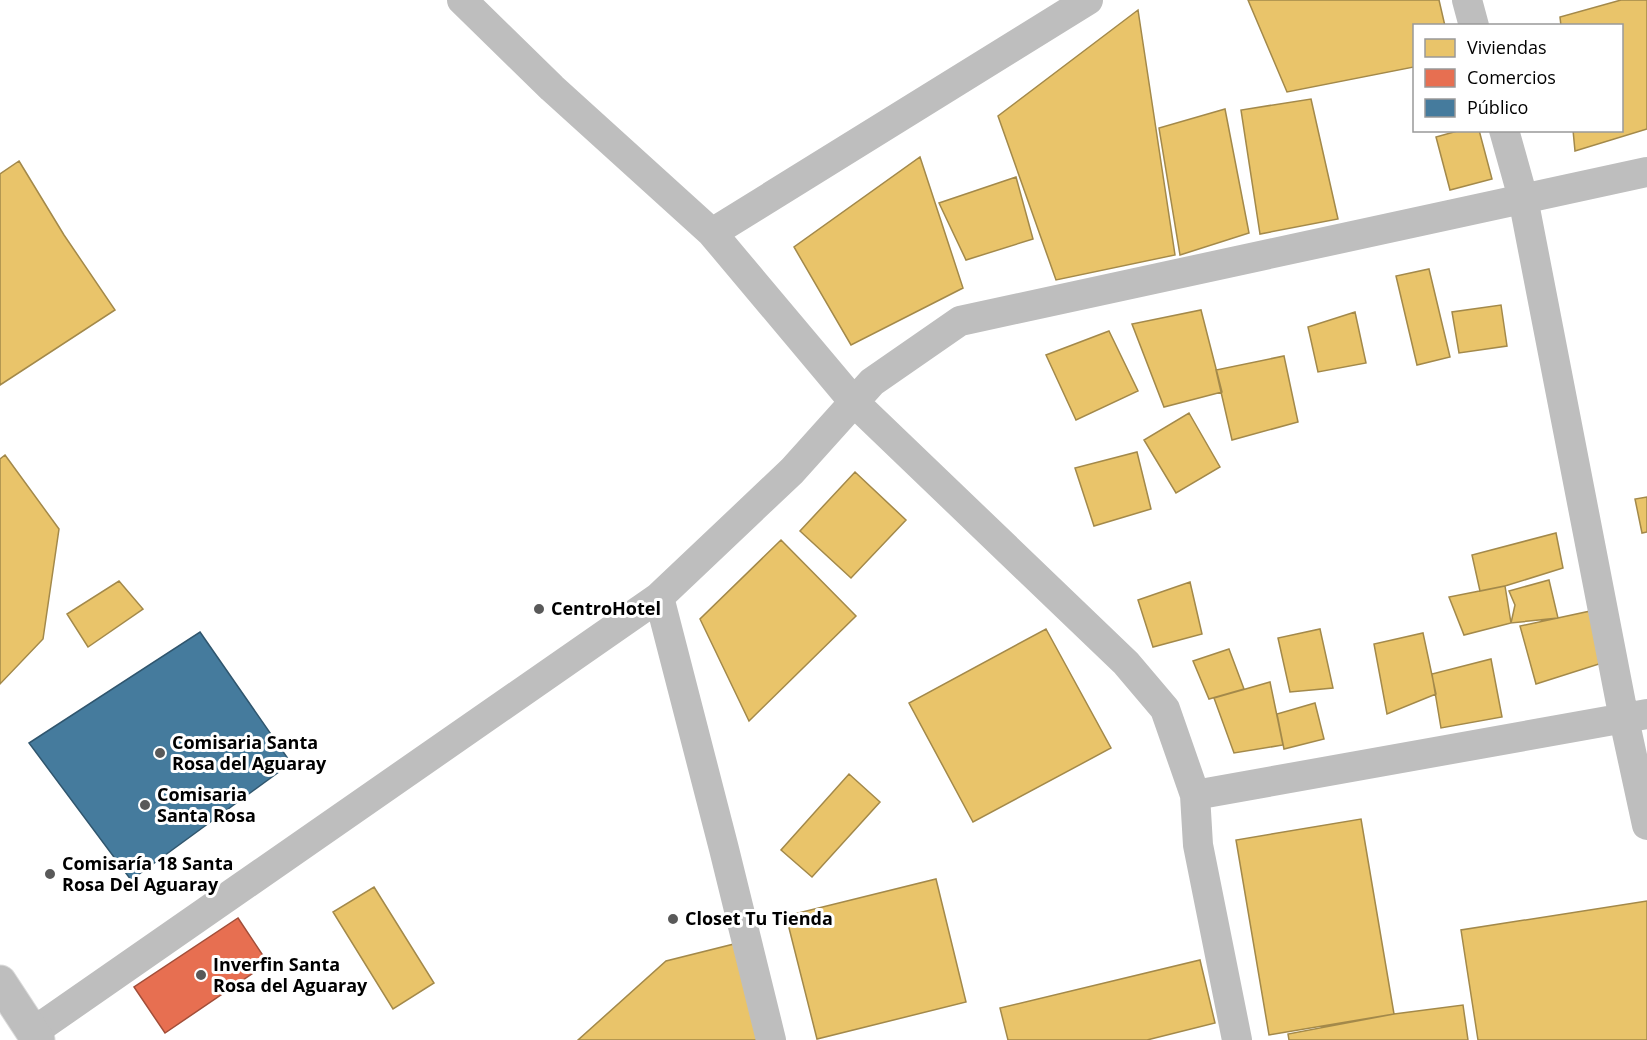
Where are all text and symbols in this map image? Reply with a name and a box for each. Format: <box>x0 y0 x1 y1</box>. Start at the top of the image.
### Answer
legend <box>1413 24 1623 132</box>
text: Viviendas <box>1467 35 1547 59</box>
text: Comercios <box>1467 65 1556 89</box>
text: Público <box>1467 95 1528 119</box>
place label: CentroHotel <box>551 596 661 620</box>
marker: CentroHotel <box>532 602 546 616</box>
place label: Comisaria Santa Rosa del Aguaray <box>172 730 327 775</box>
marker: Comisaria Santa Rosa del Aguaray <box>153 746 167 760</box>
place label: Comisaria Santa Rosa <box>157 782 256 827</box>
marker: Comisaria Santa Rosa <box>138 798 152 812</box>
place label: Comisaría 18 Santa Rosa Del Aguaray <box>62 851 233 896</box>
marker: Comisaría 18 Santa Rosa Del Aguaray <box>43 867 57 881</box>
place label: Closet Tu Tienda <box>685 906 833 930</box>
marker: Closet Tu Tienda <box>666 912 680 926</box>
place label: Inverfin Santa Rosa del Aguaray <box>213 952 368 997</box>
marker: Inverfin Santa Rosa del Aguaray <box>194 968 208 982</box>

